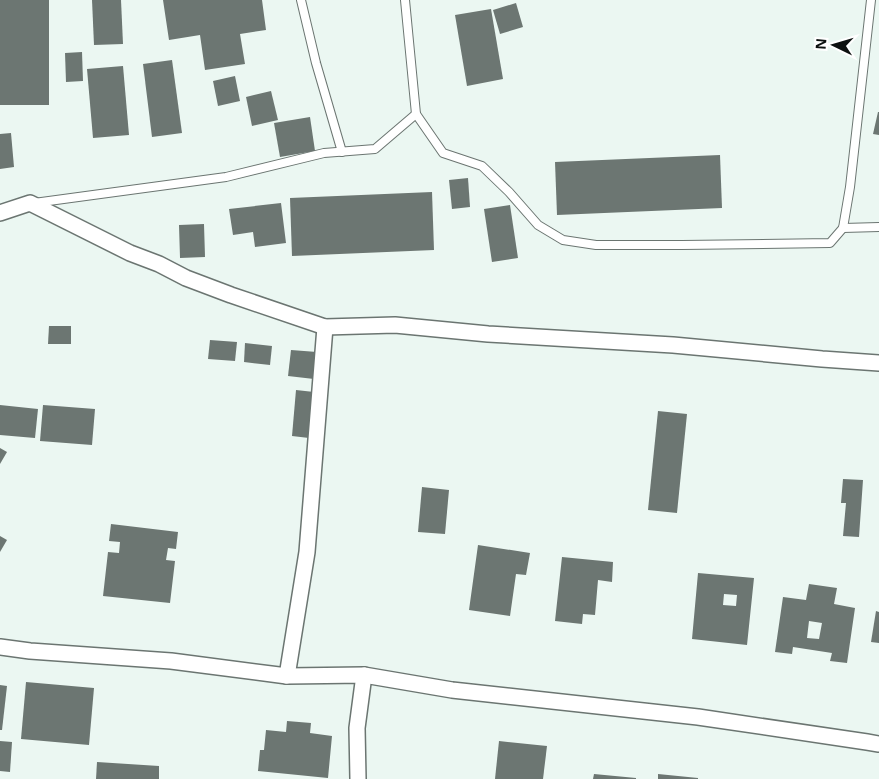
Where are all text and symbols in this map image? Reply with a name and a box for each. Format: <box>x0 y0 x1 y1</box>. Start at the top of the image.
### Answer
north arrow <box>809 20 859 70</box>
text: N <box>811 37 831 50</box>

